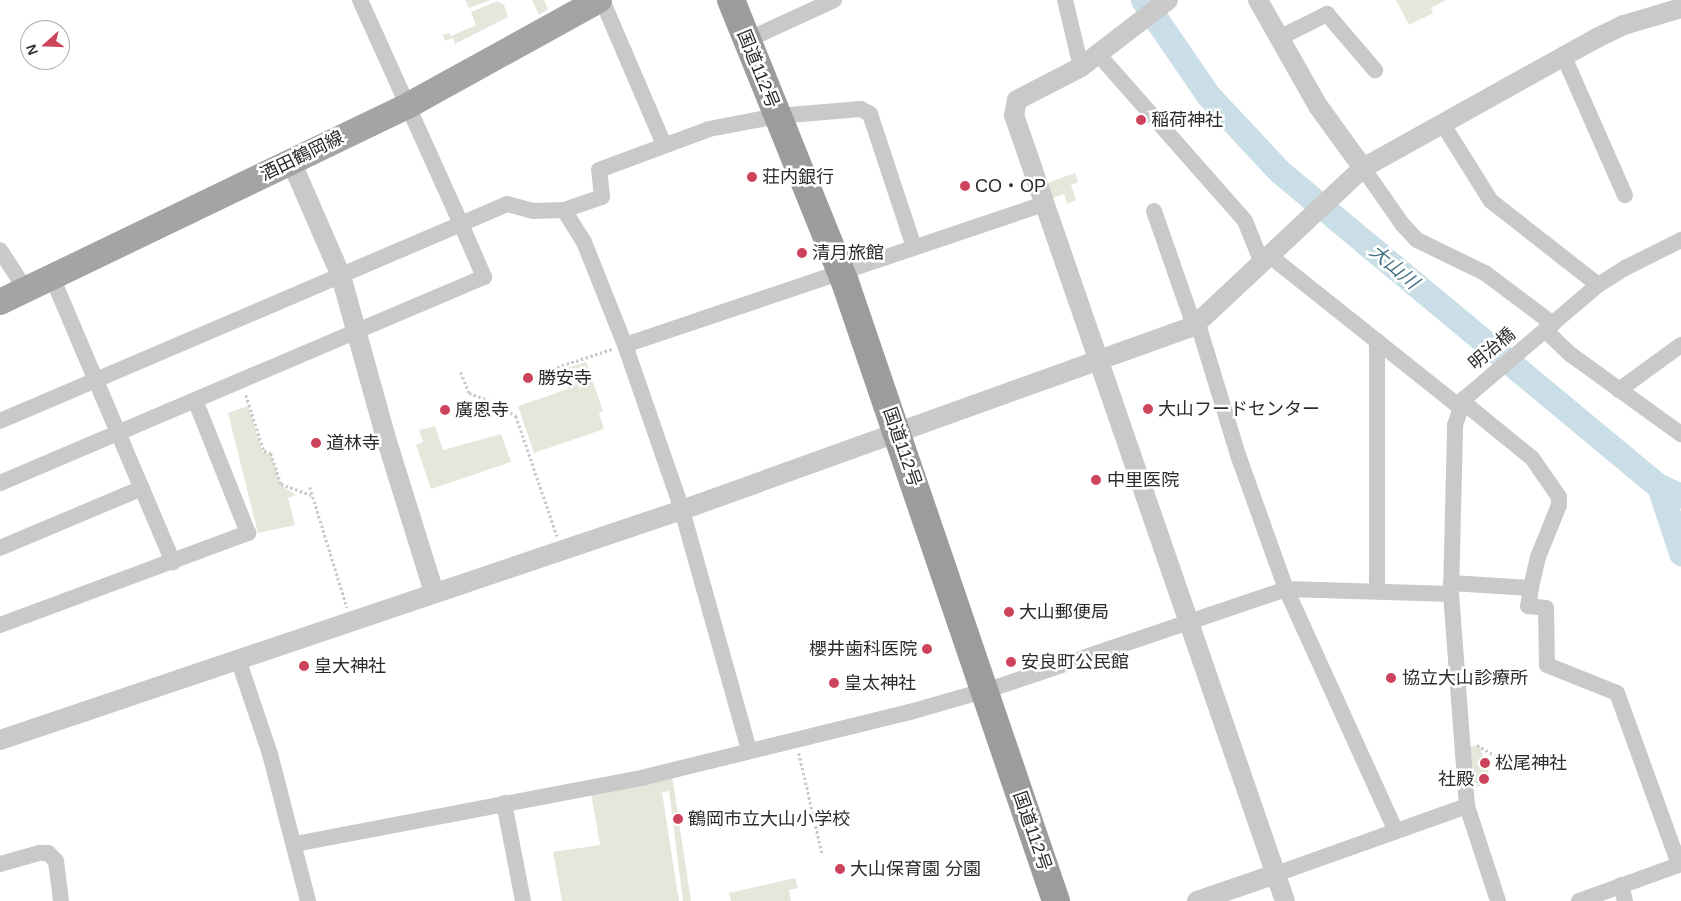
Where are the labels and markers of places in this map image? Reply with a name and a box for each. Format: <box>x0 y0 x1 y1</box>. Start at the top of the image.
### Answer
place label: 稲荷神社 <box>1151 109 1223 131</box>
marker: 稲荷神社 <box>1135 114 1147 126</box>
place label: 荘内銀行 <box>762 166 834 188</box>
marker: 荘内銀行 <box>746 171 758 183</box>
place label: CO・OP <box>975 175 1046 197</box>
marker: CO・OP <box>959 180 971 192</box>
place label: 清月旅館 <box>812 242 884 264</box>
marker: 清月旅館 <box>796 247 808 259</box>
place label: 勝安寺 <box>538 367 592 389</box>
marker: 勝安寺 <box>522 372 534 384</box>
place label: 大山フードセンター <box>1158 398 1320 420</box>
place label: 廣恩寺 <box>455 399 509 421</box>
marker: 大山フードセンター <box>1142 403 1154 415</box>
marker: 廣恩寺 <box>439 404 451 416</box>
place label: 道林寺 <box>326 432 380 454</box>
marker: 道林寺 <box>310 437 322 449</box>
place label: 中里医院 <box>1107 469 1179 491</box>
marker: 中里医院 <box>1089 473 1103 487</box>
place label: 大山郵便局 <box>1019 601 1109 623</box>
marker: 大山郵便局 <box>1003 606 1015 618</box>
place label: 櫻井歯科医院 <box>809 638 917 660</box>
marker: 櫻井歯科医院 <box>921 643 933 655</box>
place label: 安良町公民館 <box>1021 651 1129 673</box>
place label: 皇大神社 <box>314 655 386 677</box>
marker: 安良町公民館 <box>1005 656 1017 668</box>
marker: 皇大神社 <box>298 660 310 672</box>
place label: 協立大山診療所 <box>1402 667 1528 689</box>
marker: 協立大山診療所 <box>1384 671 1398 685</box>
place label: 皇太神社 <box>844 672 916 694</box>
marker: 皇太神社 <box>828 677 840 689</box>
place label: 松尾神社 <box>1495 752 1567 774</box>
marker: 松尾神社 <box>1479 757 1491 769</box>
place label: 社殿 <box>1438 768 1474 790</box>
marker: 社殿 <box>1478 773 1490 785</box>
place label: 鶴岡市立大山小学校 <box>688 808 850 830</box>
marker: 鶴岡市立大山小学校 <box>672 813 684 825</box>
place label: 大山保育園 分園 <box>850 858 981 880</box>
marker: 大山保育園 分園 <box>834 863 846 875</box>

